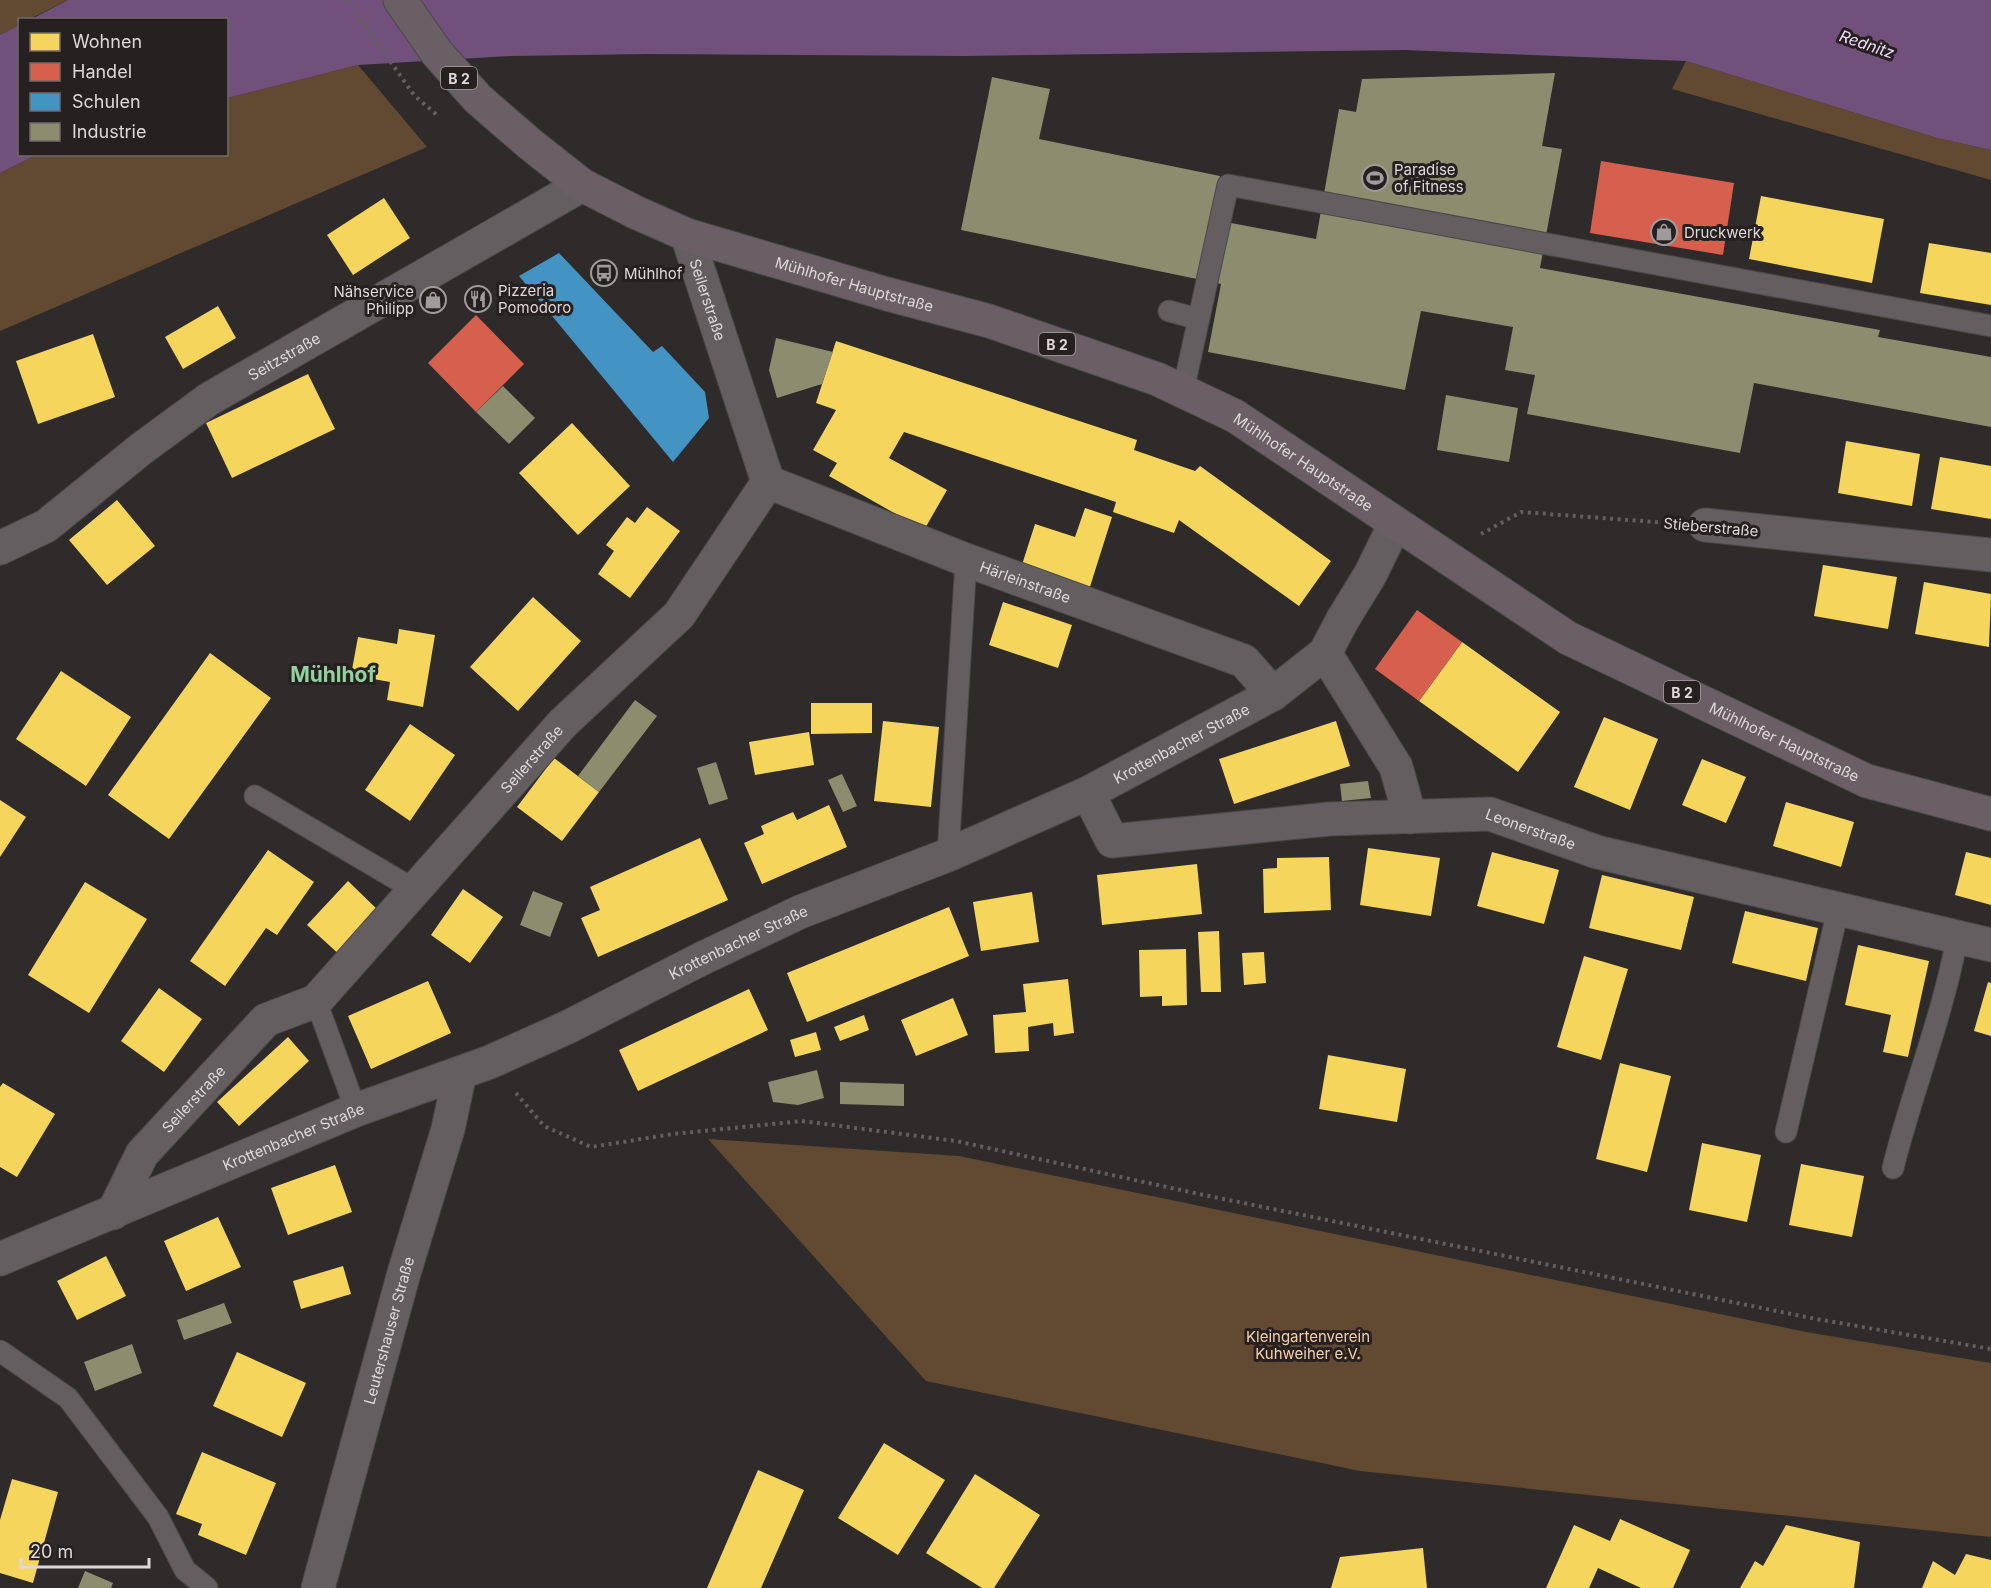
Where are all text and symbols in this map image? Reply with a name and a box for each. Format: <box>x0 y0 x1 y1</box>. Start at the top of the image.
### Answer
legend <box>18 18 228 156</box>
water label: Rednitz <box>1837 25 1897 63</box>
text: Wohnen <box>72 31 142 52</box>
text: Handel <box>72 61 132 82</box>
road number: B 2 <box>441 67 477 89</box>
text: Schulen <box>72 91 141 112</box>
text: Industrie <box>72 121 146 142</box>
place label: Paradise of Fitness <box>1394 160 1464 196</box>
sports icon: Paradise of Fitness <box>1360 163 1390 193</box>
shop icon: Druckwerk <box>1649 217 1679 247</box>
place label: Druckwerk <box>1684 223 1762 242</box>
street label: Mühlhofer Hauptstraße <box>773 252 936 315</box>
street label: Seilerstraße <box>686 256 730 343</box>
bus stop icon: Mühlhof <box>589 258 619 288</box>
place label: Mühlhof <box>624 264 683 283</box>
place label: Pizzeria Pomodoro <box>498 281 571 317</box>
place label: Nähservice Philipp <box>333 282 414 318</box>
restaurant icon: Pizzeria Pomodoro <box>463 284 493 314</box>
shop icon: Nähservice Philipp <box>418 285 448 315</box>
street label: Seitzstraße <box>244 328 323 384</box>
road number: B 2 <box>1039 333 1075 355</box>
street label: Mühlhofer Hauptstraße <box>1230 408 1377 515</box>
street label: Stieberstraße <box>1663 513 1759 541</box>
street label: Härleinstraße <box>977 556 1073 607</box>
district label: Mühlhof <box>290 662 376 687</box>
road number: B 2 <box>1664 681 1700 703</box>
street label: Mühlhofer Hauptstraße <box>1707 698 1863 786</box>
street label: Krottenbacher Straße <box>1110 699 1253 787</box>
street label: Seilerstraße <box>496 721 567 797</box>
street label: Leonerstraße <box>1483 804 1578 853</box>
street label: Krottenbacher Straße <box>665 901 810 983</box>
street label: Seilerstraße <box>157 1061 229 1136</box>
street label: Krottenbacher Straße <box>220 1098 367 1174</box>
street label: Leutershauser Straße <box>359 1254 418 1407</box>
park label: Kleingartenverein Kuhweiher e.V. <box>1246 1327 1370 1363</box>
scale bar <box>21 1531 148 1569</box>
text: 20 m <box>30 1541 73 1562</box>

